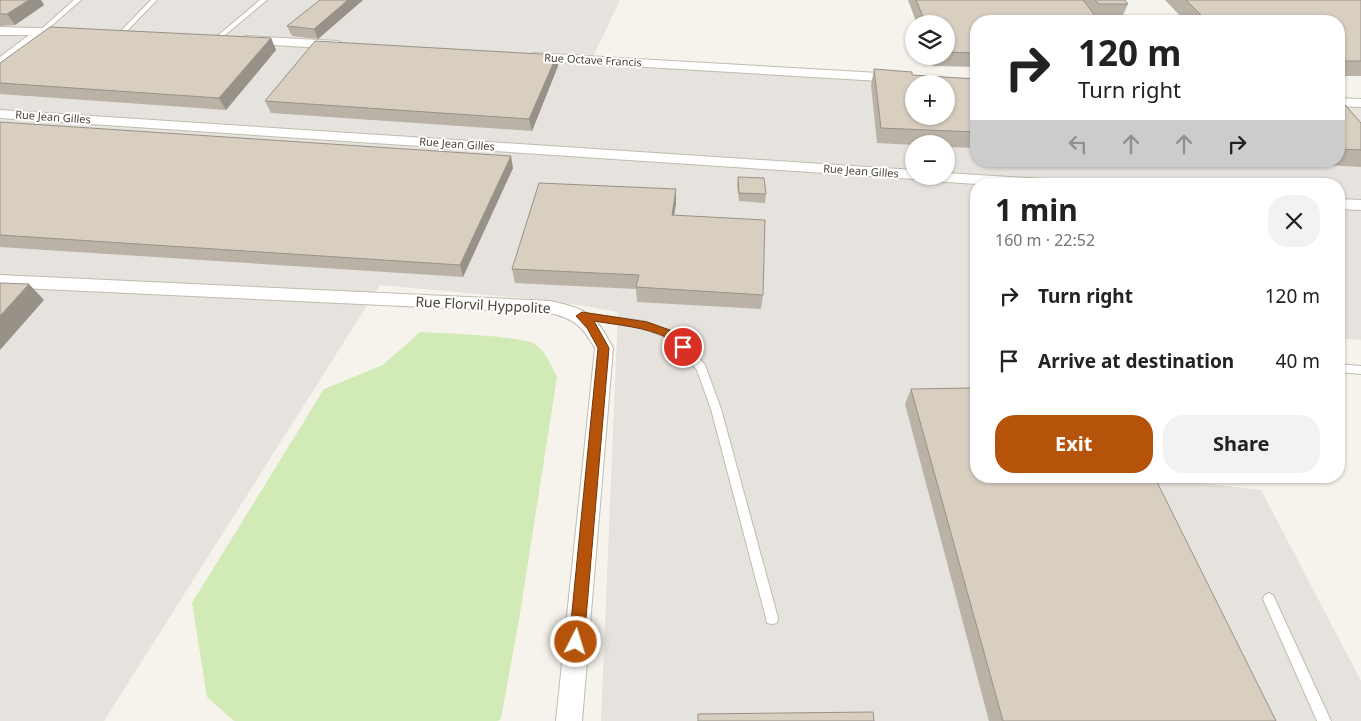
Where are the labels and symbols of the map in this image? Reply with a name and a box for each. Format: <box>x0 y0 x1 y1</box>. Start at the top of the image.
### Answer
street label: Rue Octave Francis <box>544 49 642 70</box>
street label: Rue Jean Gilles <box>15 106 91 127</box>
street label: Rue Jean Gilles <box>419 133 495 154</box>
street label: Rue Jean Gilles <box>823 160 899 181</box>
street label: Rue Florvil Hyppolite <box>415 291 551 318</box>
pin <box>662 326 704 368</box>
position arrow <box>549 615 601 667</box>

